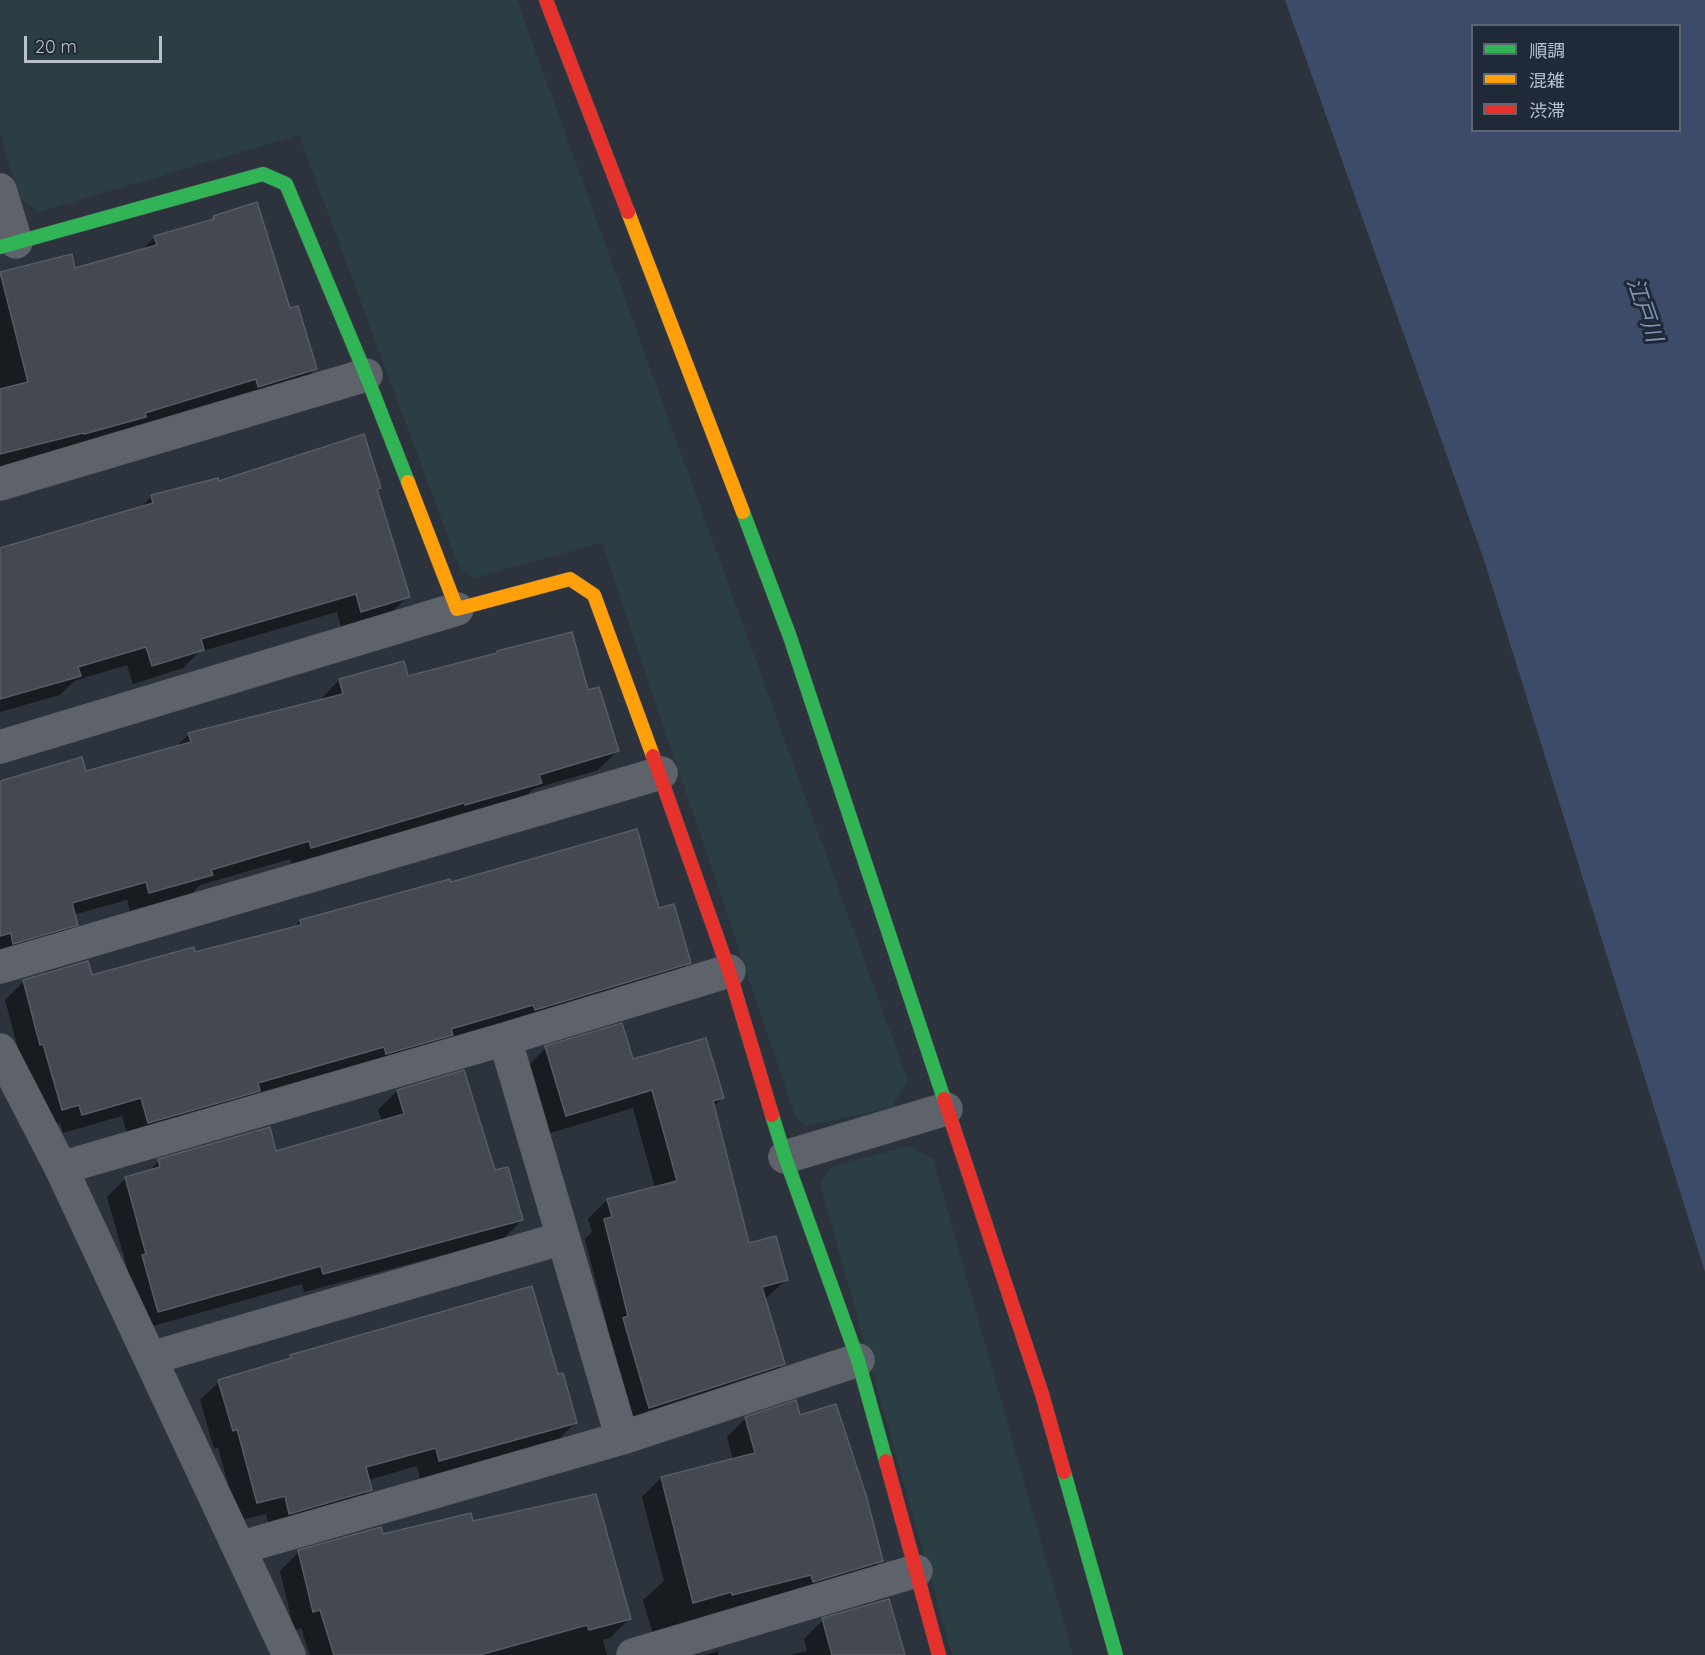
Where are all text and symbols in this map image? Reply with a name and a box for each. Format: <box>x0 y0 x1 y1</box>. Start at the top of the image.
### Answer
scale bar <box>27 24 165 62</box>
legend <box>1471 24 1681 132</box>
text: 20 m <box>35 35 77 58</box>
text: 順調 <box>1529 39 1565 62</box>
text: 混雑 <box>1529 69 1565 92</box>
text: 渋滞 <box>1529 99 1565 122</box>
water label: 江戸川 <box>1621 275 1667 345</box>

